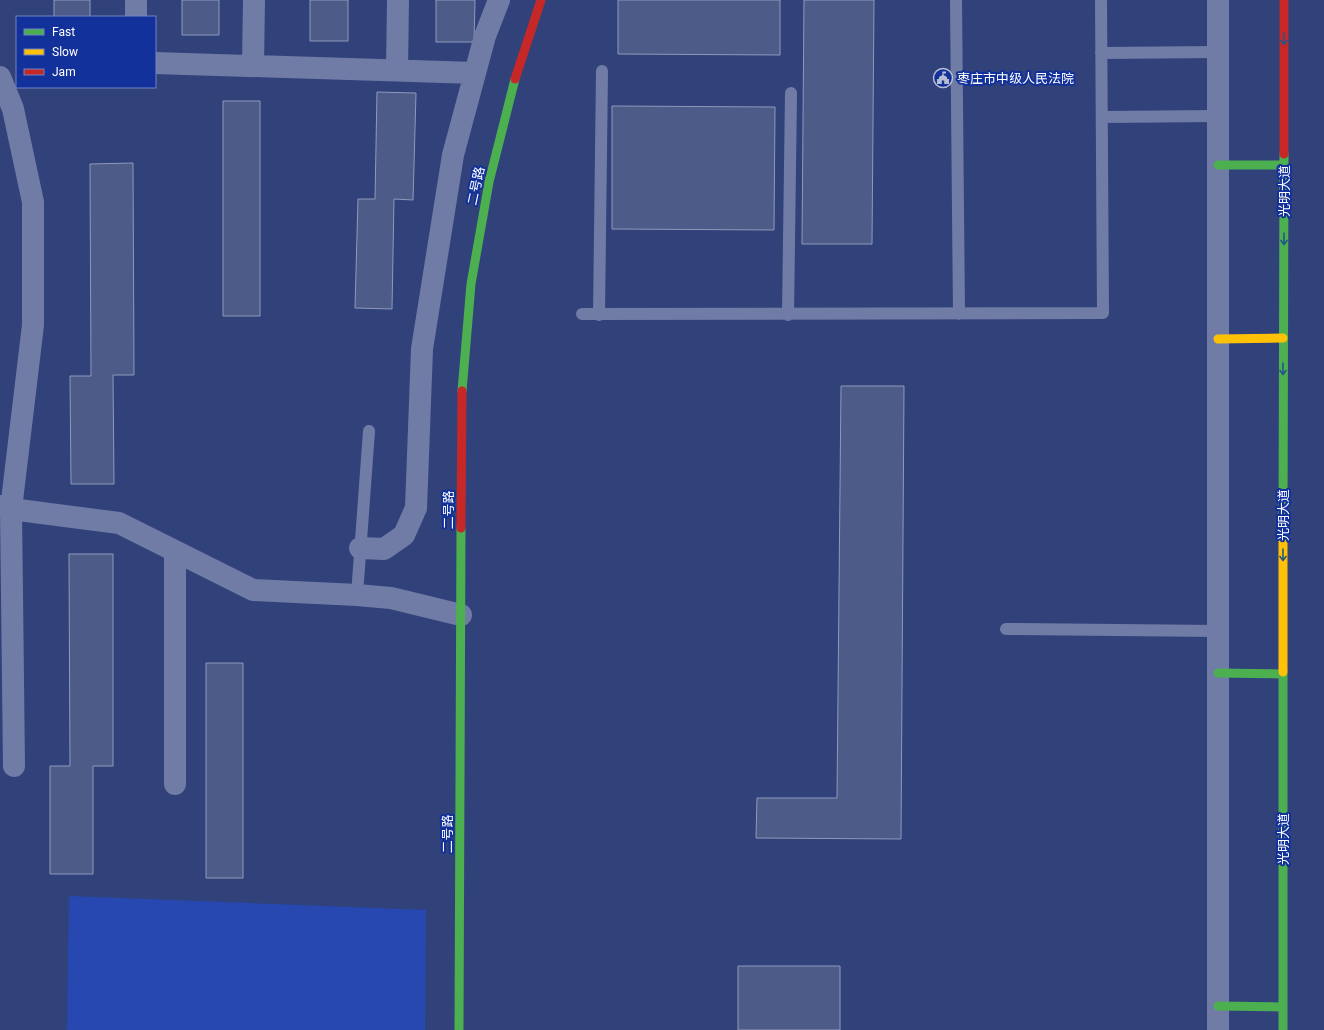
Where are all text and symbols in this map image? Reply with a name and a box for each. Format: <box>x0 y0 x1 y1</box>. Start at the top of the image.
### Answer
legend <box>16 16 156 88</box>
text: Fast <box>52 25 75 39</box>
one-way arrow <box>1280 32 1288 45</box>
text: Slow <box>52 45 78 59</box>
text: Jam <box>52 65 76 79</box>
public building icon: 枣庄市中级人民法院 <box>932 67 954 89</box>
place label: 枣庄市中级人民法院 <box>957 71 1074 86</box>
street label: 二号路 <box>465 165 487 207</box>
street label: 光明大道 <box>1277 165 1292 217</box>
one-way arrow <box>1280 232 1288 245</box>
one-way arrow <box>1279 362 1287 375</box>
street label: 光明大道 <box>1276 489 1291 541</box>
street label: 二号路 <box>441 490 456 530</box>
one-way arrow <box>1279 548 1287 561</box>
street label: 光明大道 <box>1276 813 1291 865</box>
street label: 二号路 <box>440 814 455 854</box>

